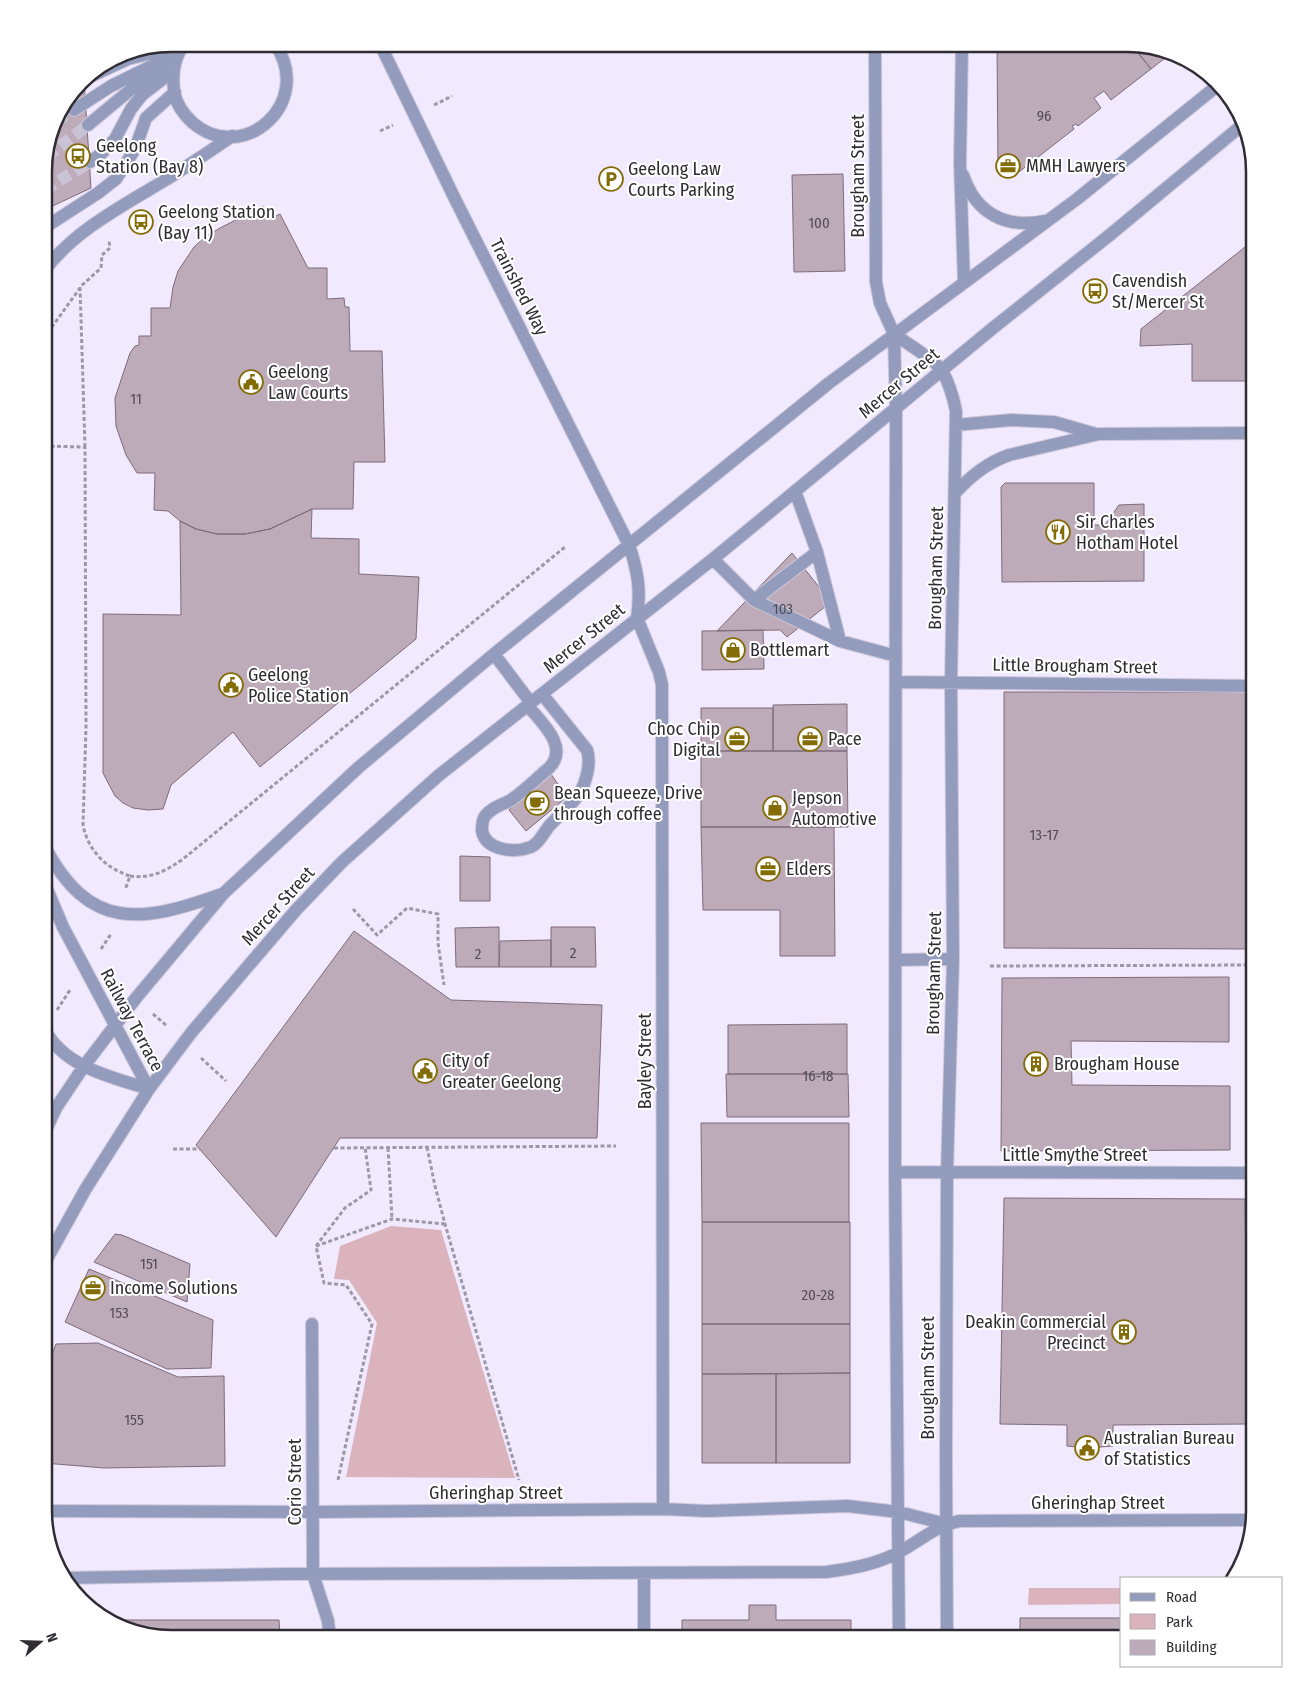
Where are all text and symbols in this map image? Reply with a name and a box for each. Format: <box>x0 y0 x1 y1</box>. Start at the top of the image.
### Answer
house number: 96 <box>1037 107 1051 125</box>
street label: Brougham Street <box>847 114 869 238</box>
place label: Geelong Station (Bay 8) <box>96 135 203 178</box>
bus stop icon: Geelong Station (Bay 8) <box>65 143 91 169</box>
office icon: MMH Lawyers <box>995 153 1021 179</box>
place label: MMH Lawyers <box>1026 155 1126 177</box>
place label: Geelong Law Courts Parking <box>628 158 735 201</box>
parking icon: Geelong Law Courts Parking <box>598 166 624 192</box>
place label: Geelong Station (Bay 11) <box>158 201 275 244</box>
bus stop icon: Geelong Station (Bay 11) <box>128 209 154 235</box>
house number: 100 <box>808 214 830 232</box>
street label: Trainshed Way <box>485 235 553 339</box>
place label: Cavendish St/Mercer St <box>1112 270 1204 313</box>
bus stop icon: Cavendish St/Mercer St <box>1082 278 1108 304</box>
street label: Mercer Street <box>854 343 944 423</box>
place label: Geelong Law Courts <box>268 361 348 404</box>
public building icon: Geelong Law Courts <box>238 369 264 395</box>
house number: 11 <box>130 390 142 408</box>
street label: Brougham Street <box>924 506 948 630</box>
place label: Sir Charles Hotham Hotel <box>1076 511 1179 554</box>
restaurant icon: Sir Charles Hotham Hotel <box>1045 519 1071 545</box>
street label: Mercer Street <box>539 598 629 678</box>
house number: 103 <box>773 600 793 618</box>
shop icon: Bottlemart <box>720 637 746 663</box>
place label: Bottlemart <box>750 639 829 661</box>
street label: Little Brougham Street <box>992 654 1158 678</box>
place label: Geelong Police Station <box>248 664 349 707</box>
public building icon: Geelong Police Station <box>218 672 244 698</box>
place label: Choc Chip Digital <box>648 718 720 761</box>
office icon: Choc Chip Digital <box>724 726 750 752</box>
office icon: Pace <box>797 726 823 752</box>
place label: Pace <box>828 728 862 750</box>
place label: Bean Squeeze, Drive through coffee <box>554 782 703 825</box>
place label: Jepson Automotive <box>792 787 877 830</box>
cafe icon: Bean Squeeze, Drive through coffee <box>524 790 550 816</box>
shop icon: Jepson Automotive <box>762 795 788 821</box>
house number: 13-17 <box>1029 826 1059 844</box>
office icon: Elders <box>755 856 781 882</box>
place label: Elders <box>786 858 832 880</box>
street label: Mercer Street <box>237 862 319 950</box>
street label: Brougham Street <box>922 911 946 1035</box>
house number: 2 <box>570 944 577 962</box>
house number: 2 <box>475 945 482 963</box>
street label: Railway Terrace <box>96 965 168 1075</box>
street label: Bayley Street <box>634 1013 656 1109</box>
place label: City of Greater Geelong <box>442 1050 561 1093</box>
building icon: Brougham House <box>1023 1051 1049 1077</box>
place label: Brougham House <box>1054 1053 1180 1075</box>
public building icon: City of Greater Geelong <box>412 1058 438 1084</box>
house number: 16-18 <box>802 1067 834 1085</box>
street label: Little Smythe Street <box>1002 1144 1148 1166</box>
house number: 151 <box>140 1255 158 1273</box>
office icon: Income Solutions <box>80 1275 106 1301</box>
place label: Income Solutions <box>110 1277 238 1299</box>
house number: 20-28 <box>801 1286 835 1304</box>
house number: 153 <box>109 1304 129 1322</box>
place label: Deakin Commercial Precinct <box>965 1311 1106 1354</box>
street label: Brougham Street <box>917 1316 939 1440</box>
building icon: Deakin Commercial Precinct <box>1111 1319 1137 1345</box>
house number: 155 <box>124 1411 144 1429</box>
place label: Australian Bureau of Statistics <box>1104 1427 1235 1470</box>
public building icon: Australian Bureau of Statistics <box>1074 1435 1100 1461</box>
street label: Corio Street <box>284 1438 306 1526</box>
street label: Gheringhap Street <box>429 1482 563 1504</box>
street label: Gheringhap Street <box>1031 1492 1165 1514</box>
legend <box>1120 1577 1283 1667</box>
text: Road <box>1166 1588 1197 1606</box>
text: Park <box>1166 1613 1193 1631</box>
north arrow <box>15 1617 65 1667</box>
text: N <box>42 1631 61 1645</box>
text: Building <box>1166 1638 1217 1656</box>

